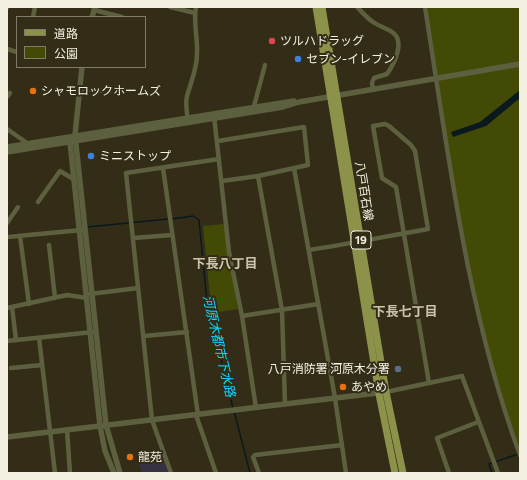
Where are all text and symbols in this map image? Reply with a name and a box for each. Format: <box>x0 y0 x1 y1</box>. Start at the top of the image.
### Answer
legend <box>16 16 146 68</box>
text: 道路 <box>54 26 78 40</box>
place label: ツルハドラッグ <box>280 34 364 48</box>
marker: ツルハドラッグ <box>267 36 277 46</box>
text: 公園 <box>54 46 78 60</box>
place label: セブン-イレブン <box>306 52 395 66</box>
marker: セブン-イレブン <box>293 54 303 64</box>
place label: シャモロックホームズ <box>41 84 161 98</box>
marker: シャモロックホームズ <box>28 86 38 96</box>
place label: ミニストップ <box>99 149 171 163</box>
marker: ミニストップ <box>86 151 96 161</box>
street label: 八戸百石線 <box>352 160 376 222</box>
road number: 19 <box>351 231 371 249</box>
district label: 下長八丁目 <box>193 256 257 272</box>
water label: 河原木都市下水路 <box>200 294 238 398</box>
district label: 下長七丁目 <box>373 304 437 320</box>
place label: 八戸消防署 河原木分署 <box>268 362 390 376</box>
marker: 八戸消防署 河原木分署 <box>393 364 403 374</box>
place label: あやめ <box>351 380 387 394</box>
marker: あやめ <box>338 382 348 392</box>
place label: 龍苑 <box>138 450 162 464</box>
marker: 龍苑 <box>125 452 135 462</box>

